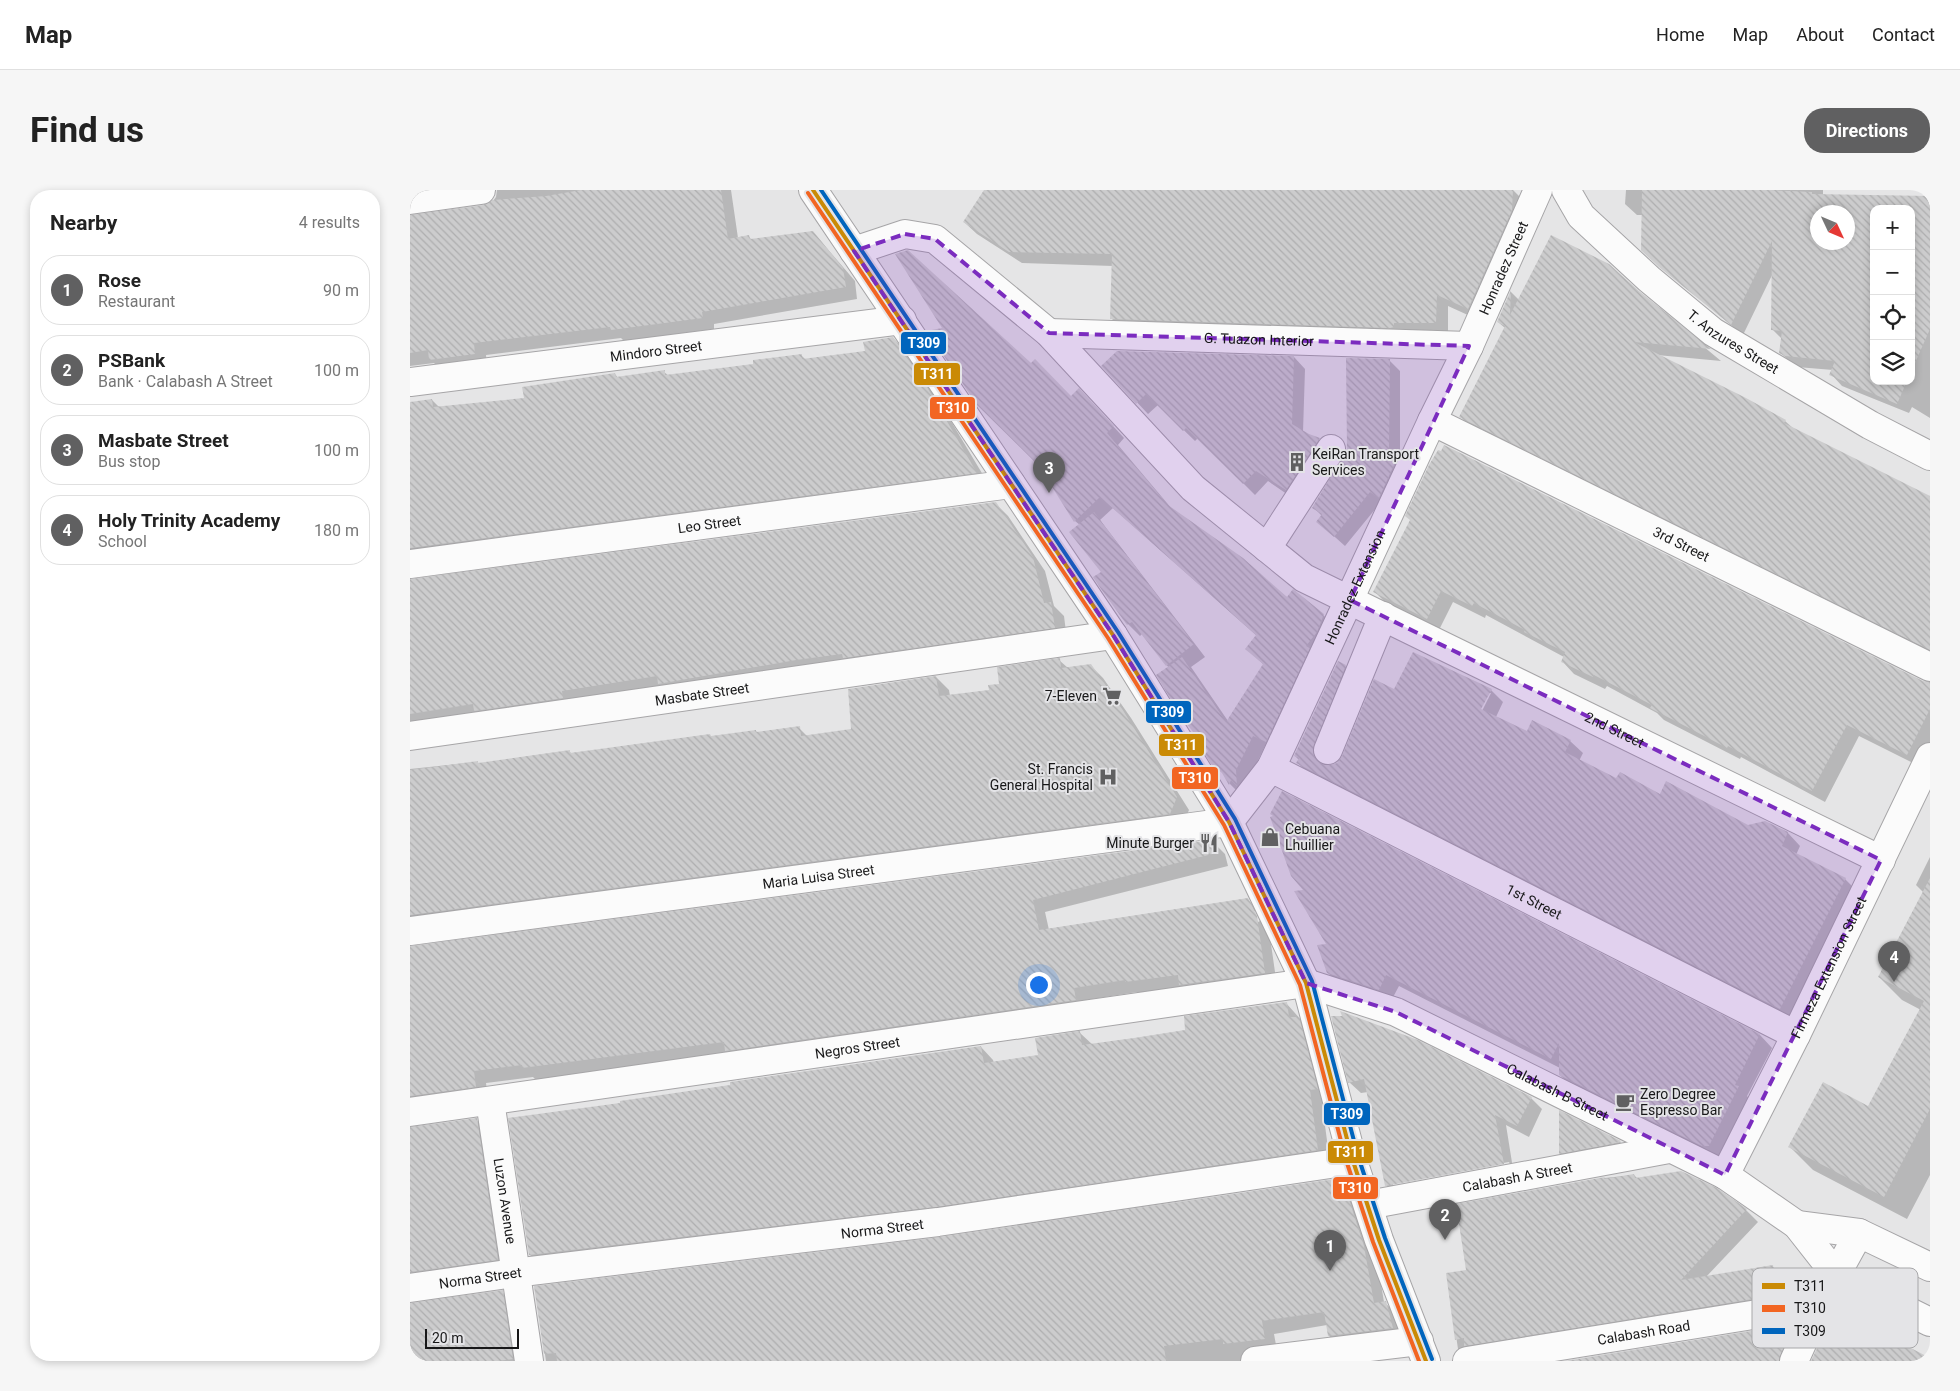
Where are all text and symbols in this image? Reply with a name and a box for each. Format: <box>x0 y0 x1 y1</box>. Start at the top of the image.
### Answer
text: Map <box>25 21 72 49</box>
text: Home <box>1656 24 1705 45</box>
text: Map <box>1733 24 1768 45</box>
text: About <box>1796 24 1844 45</box>
text: Contact <box>1872 24 1935 45</box>
button: Directions <box>1804 108 1930 153</box>
text: Find us <box>30 110 144 151</box>
north arrow <box>1810 205 1855 250</box>
map controls <box>1870 205 1915 385</box>
button: + <box>1870 205 1915 250</box>
text: Nearby <box>50 211 117 235</box>
text: 4 results <box>299 213 360 232</box>
street label: Honradez Street <box>1476 218 1531 317</box>
button: − <box>1870 250 1915 295</box>
text: Rose <box>98 269 141 292</box>
text: 1 <box>62 281 72 300</box>
text: 90 m <box>323 281 359 300</box>
text: Restaurant <box>98 292 175 311</box>
button: locate <box>1870 295 1915 340</box>
street label: T. Anzures Street <box>1684 306 1782 377</box>
street label: G. Tuazon Interior <box>1204 330 1314 349</box>
line badge: T309 <box>900 331 947 355</box>
text: T309 <box>908 335 940 351</box>
street label: Mindoro Street <box>609 337 703 365</box>
button: layers <box>1870 340 1915 385</box>
text: PSBank <box>98 349 165 372</box>
text: 2 <box>62 361 72 380</box>
text: 100 m <box>314 361 359 380</box>
line badge: T311 <box>913 362 961 386</box>
text: T311 <box>921 366 953 382</box>
text: Bank · Calabash A Street <box>98 372 273 391</box>
line badge: T310 <box>929 396 976 420</box>
text: T310 <box>937 400 969 416</box>
text: Masbate Street <box>98 429 229 452</box>
text: 3 <box>62 441 72 460</box>
text: 100 m <box>314 441 359 460</box>
place label: KeiRan Transport Services <box>1312 446 1419 478</box>
building icon: KeiRan Transport Services <box>1286 451 1308 473</box>
text: Bus stop <box>98 452 160 471</box>
pin: 3 <box>1033 452 1065 493</box>
text: Holy Trinity Academy <box>98 509 280 532</box>
street label: Leo Street <box>677 512 742 536</box>
text: 4 <box>62 521 72 540</box>
text: 180 m <box>314 521 359 540</box>
street label: 3rd Street <box>1650 523 1712 565</box>
street label: Honradez Extension <box>1321 527 1388 647</box>
text: School <box>98 532 147 551</box>
street label: Masbate Street <box>654 679 751 709</box>
supermarket icon: 7-Eleven <box>1101 685 1123 707</box>
place label: 7-Eleven <box>1045 688 1097 704</box>
line badge: T309 <box>1145 700 1192 724</box>
text: T309 <box>1152 704 1184 720</box>
street label: 2nd Street <box>1582 709 1647 751</box>
line badge: T311 <box>1158 733 1205 757</box>
text: T311 <box>1165 737 1197 753</box>
place label: St. Francis General Hospital <box>990 761 1093 793</box>
hospital icon: St. Francis General Hospital <box>1097 766 1119 788</box>
line badge: T310 <box>1171 766 1219 790</box>
text: T310 <box>1179 770 1211 786</box>
place label: Cebuana Lhuillier <box>1285 821 1340 853</box>
shop icon: Cebuana Lhuillier <box>1259 826 1281 848</box>
restaurant icon: Minute Burger <box>1198 832 1220 854</box>
place label: Minute Burger <box>1106 835 1194 851</box>
street label: Maria Luisa Street <box>761 861 876 892</box>
street label: 1st Street <box>1503 881 1565 923</box>
street label: Firmeza Extension Street <box>1788 894 1870 1041</box>
pin: 4 <box>1878 941 1910 982</box>
your location <box>1026 972 1052 998</box>
street label: Negros Street <box>814 1034 901 1062</box>
street label: Calabash B Street <box>1504 1060 1611 1124</box>
place label: Zero Degree Espresso Bar <box>1640 1086 1722 1118</box>
cafe icon: Zero Degree Espresso Bar <box>1614 1091 1636 1113</box>
line badge: T309 <box>1323 1102 1371 1126</box>
text: T309 <box>1331 1106 1363 1122</box>
line badge: T311 <box>1327 1140 1374 1164</box>
text: T311 <box>1334 1144 1366 1160</box>
street label: Luzon Avenue <box>491 1157 519 1245</box>
street label: Calabash A Street <box>1461 1159 1574 1195</box>
line badge: T310 <box>1332 1176 1379 1200</box>
text: T310 <box>1339 1180 1371 1196</box>
pin: 2 <box>1429 1199 1461 1240</box>
street label: Norma Street <box>840 1216 925 1242</box>
pin: 1 <box>1314 1230 1346 1271</box>
street label: Norma Street <box>438 1264 523 1292</box>
legend <box>1752 1268 1918 1348</box>
text: T311 <box>1794 1278 1826 1294</box>
text: T310 <box>1794 1300 1826 1316</box>
street label: Calabash Road <box>1596 1317 1691 1348</box>
text: T309 <box>1794 1323 1826 1339</box>
scale bar <box>425 1326 519 1349</box>
text: 20 m <box>432 1330 464 1346</box>

